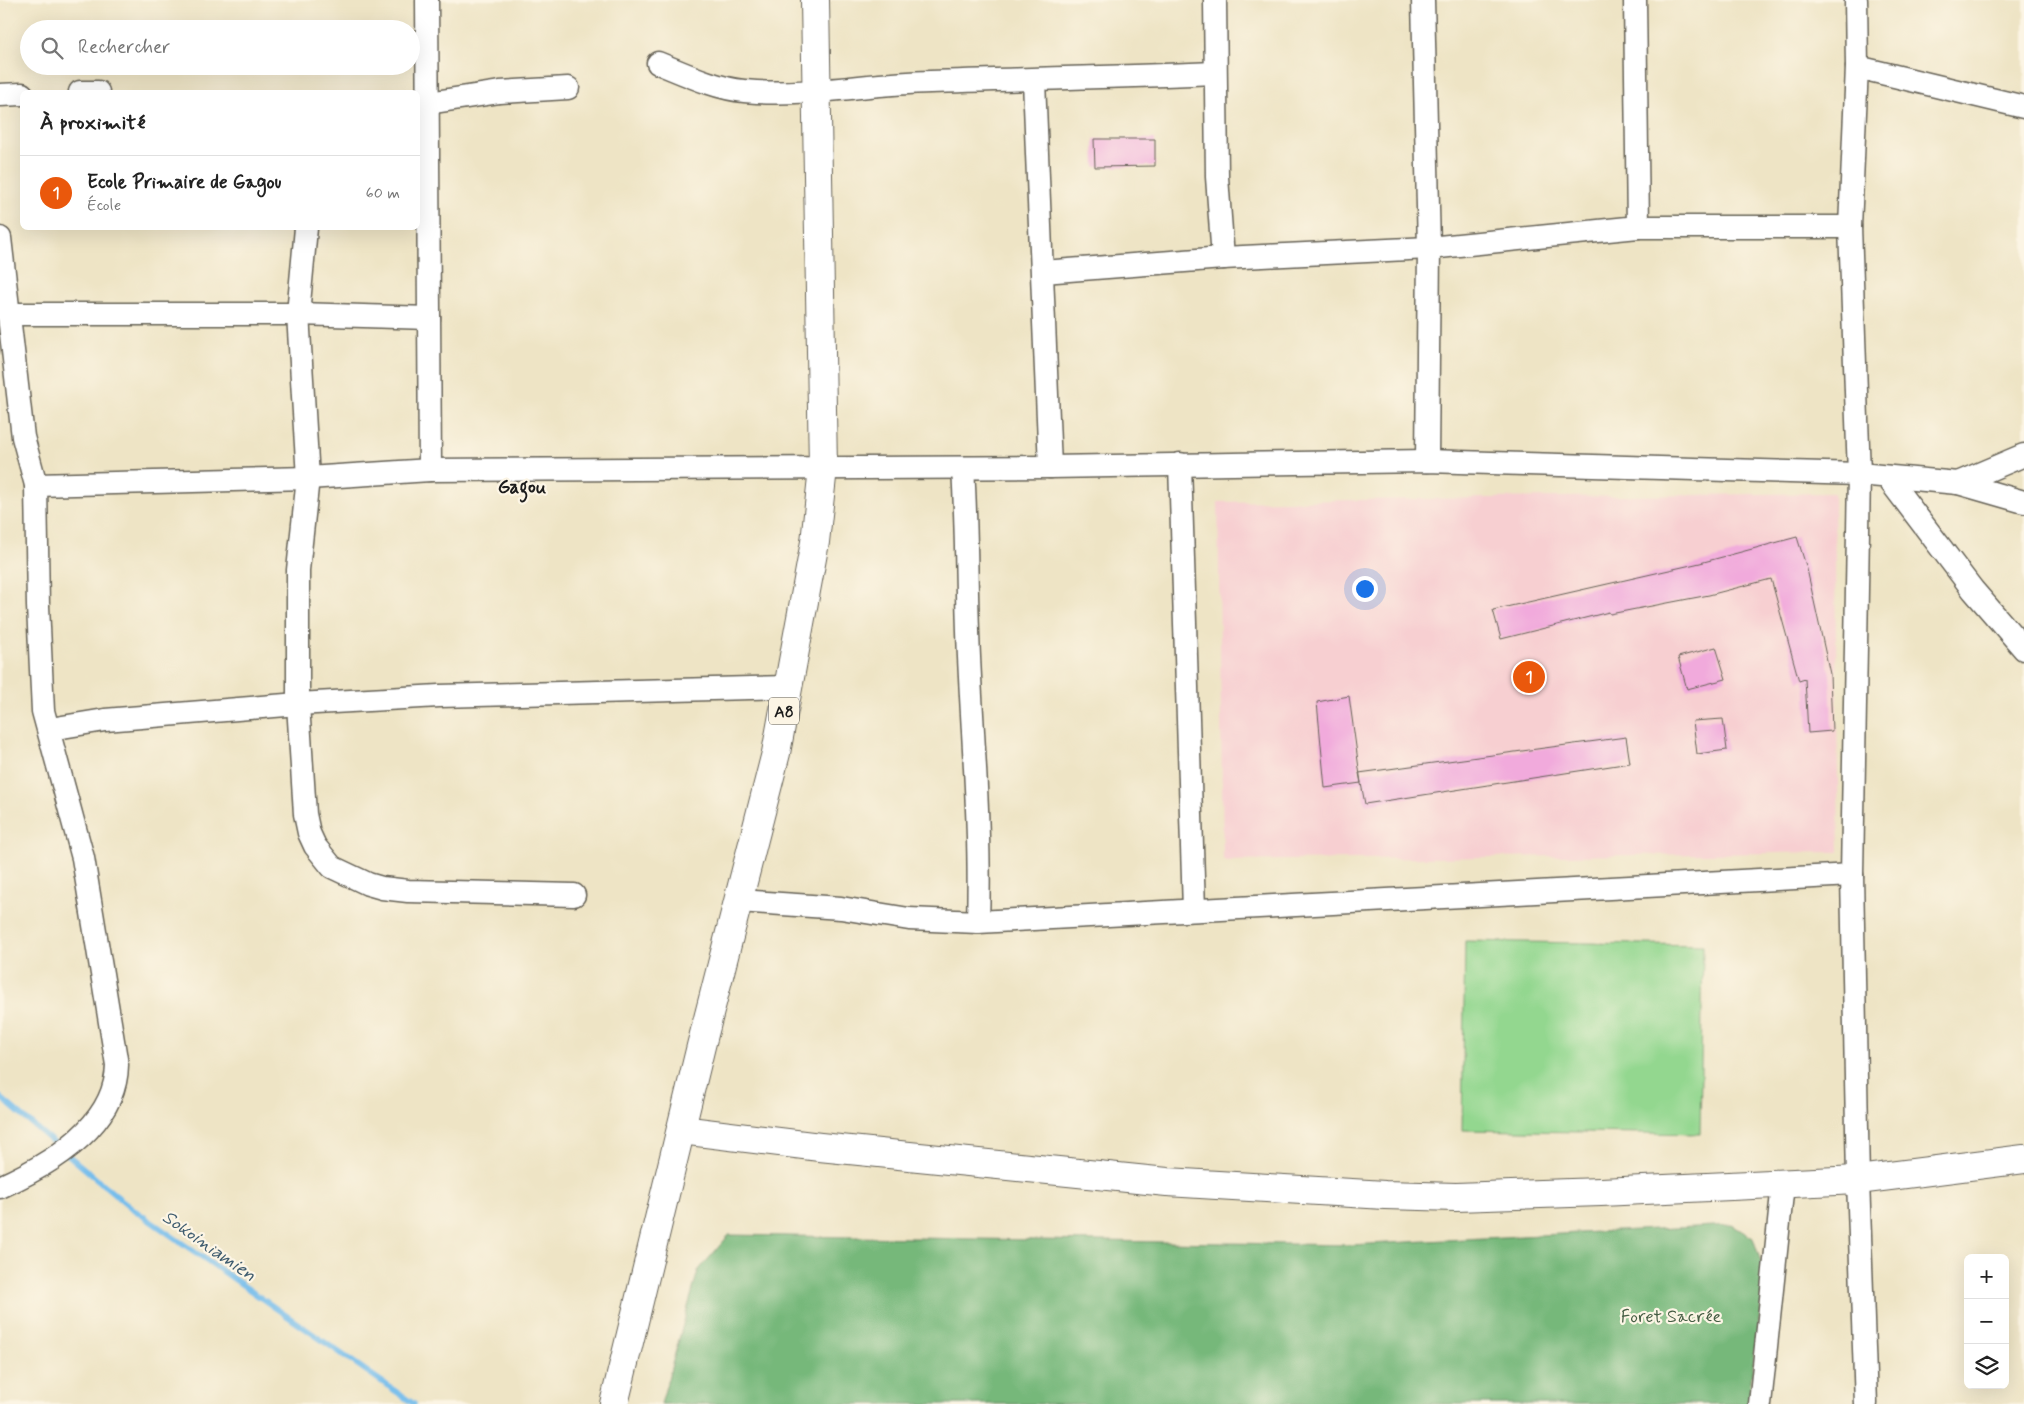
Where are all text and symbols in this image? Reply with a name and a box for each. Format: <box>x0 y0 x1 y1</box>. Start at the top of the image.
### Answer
search box <box>20 20 420 75</box>
icon: search <box>38 34 66 62</box>
text: Rechercher <box>78 35 170 60</box>
text: À proximité <box>40 109 146 137</box>
text: Ecole Primaire de Gagou <box>87 170 281 195</box>
text: 1 <box>52 183 60 204</box>
text: 60 m <box>366 183 400 204</box>
text: École <box>87 195 121 216</box>
district label: Gagou <box>498 475 547 503</box>
your location <box>1352 576 1378 602</box>
pin: 1 <box>1513 658 1545 696</box>
road number: A8 <box>769 698 799 724</box>
water label: Sokoiniamien <box>157 1205 261 1288</box>
map controls <box>1964 1254 2009 1389</box>
button: + <box>1964 1254 2009 1299</box>
button: − <box>1964 1299 2009 1344</box>
park label: Foret Sacrée <box>1621 1305 1721 1329</box>
button: layers <box>1964 1344 2009 1389</box>

